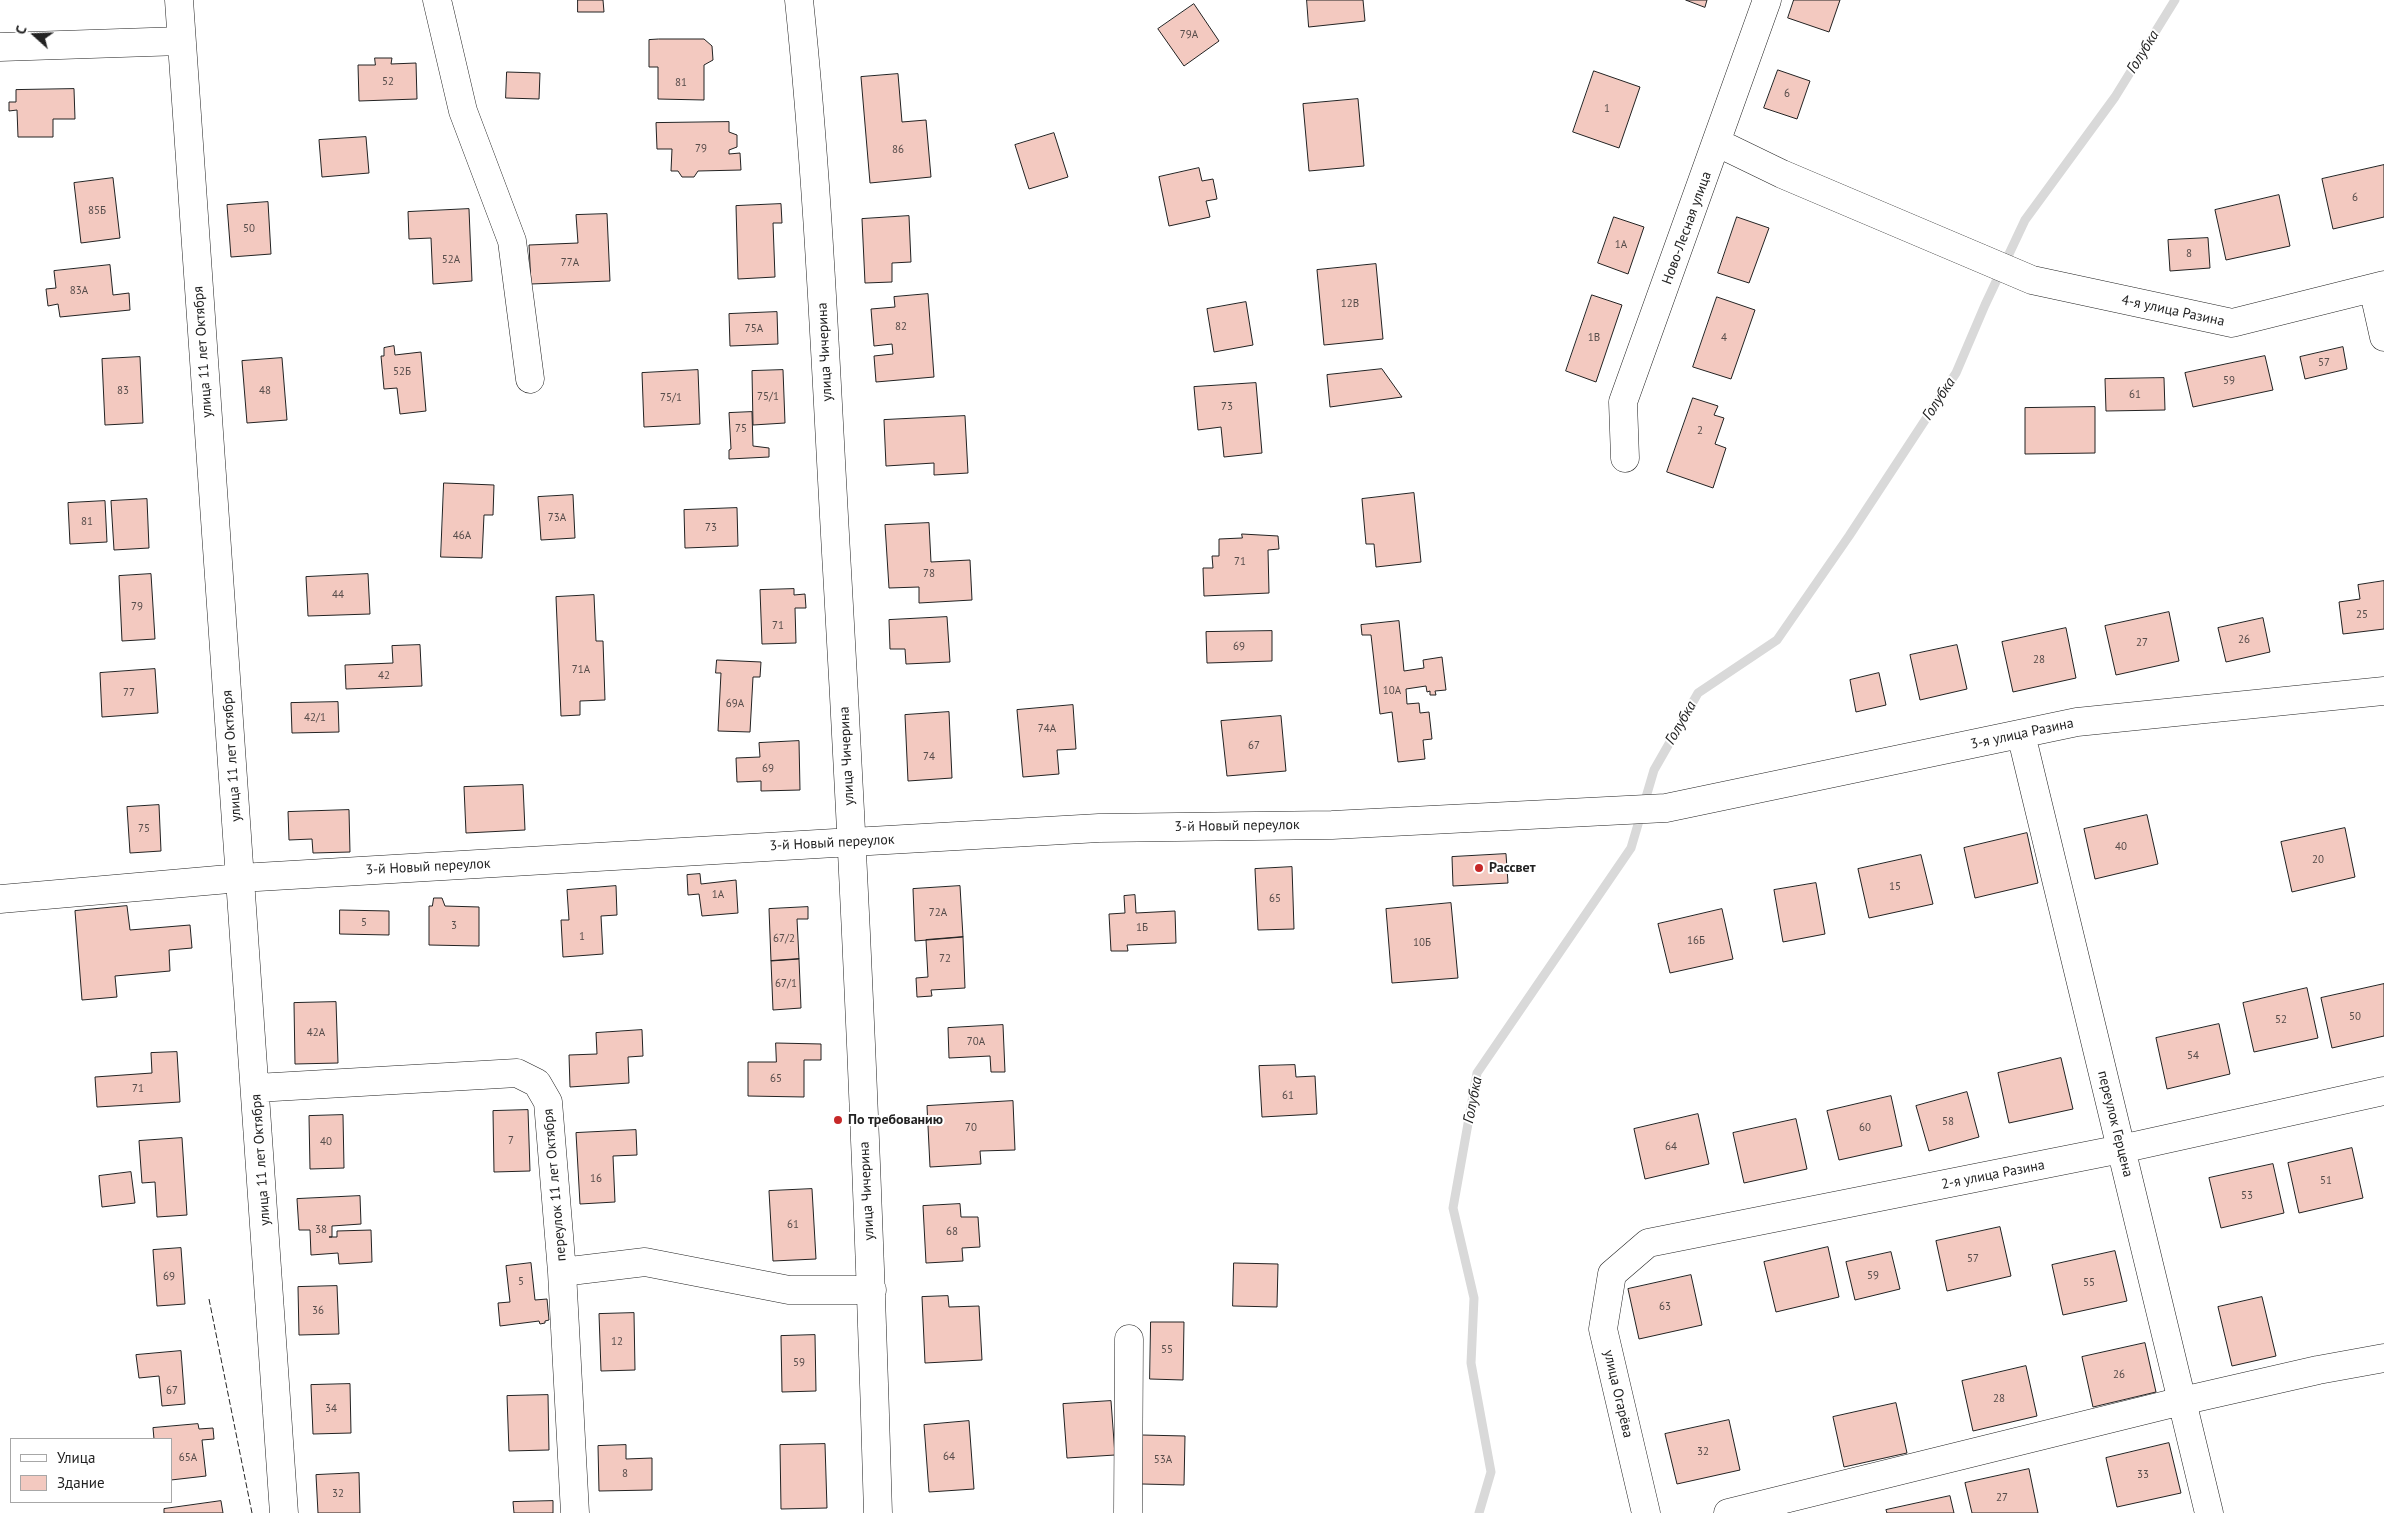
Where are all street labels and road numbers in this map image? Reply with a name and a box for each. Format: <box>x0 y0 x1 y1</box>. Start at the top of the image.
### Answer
street label: Ново-Лесная улица <box>1659 169 1715 287</box>
street label: улица 11 лет Октября <box>190 286 216 418</box>
street label: 4-я улица Разина <box>2120 292 2226 330</box>
street label: улица Чичерина <box>814 302 836 402</box>
street label: улица 11 лет Октября <box>219 690 245 822</box>
street label: улица Чичерина <box>836 706 858 806</box>
street label: 3-я улица Разина <box>1969 715 2075 753</box>
street label: 3-й Новый переулок <box>1174 817 1300 835</box>
street label: 3-й Новый переулок <box>769 831 895 855</box>
street label: 3-й Новый переулок <box>365 855 491 879</box>
street label: переулок Герцена <box>2094 1069 2136 1179</box>
street label: улица 11 лет Октября <box>248 1094 274 1226</box>
street label: переулок 11 лет Октября <box>540 1108 570 1262</box>
street label: улица Чичерина <box>856 1141 878 1241</box>
street label: 2-я улица Разина <box>1940 1157 2046 1193</box>
street label: улица Огарёва <box>1600 1348 1636 1440</box>

